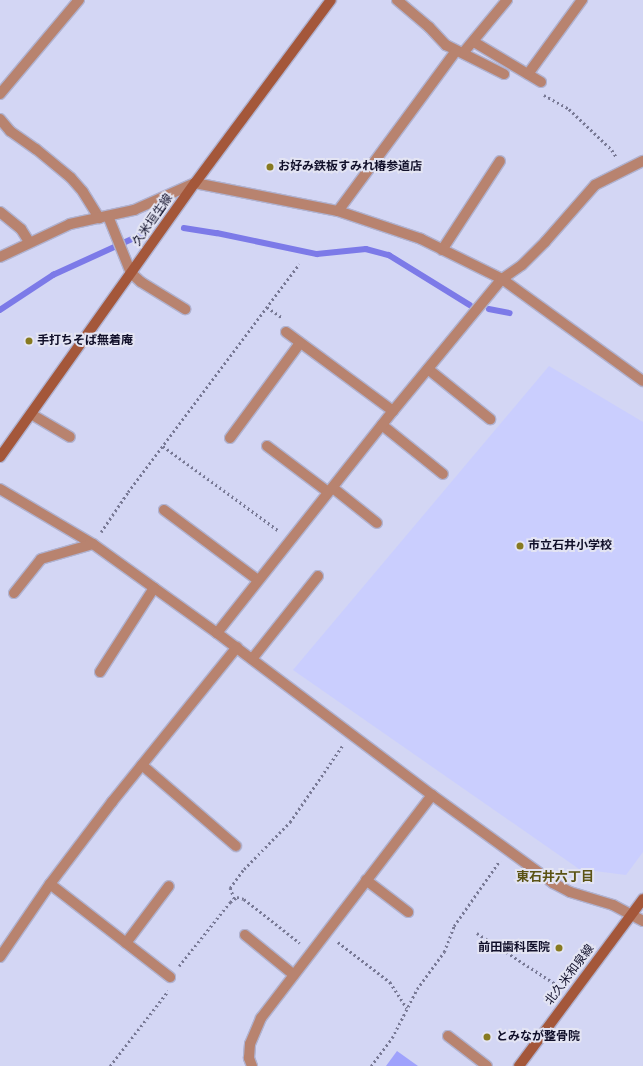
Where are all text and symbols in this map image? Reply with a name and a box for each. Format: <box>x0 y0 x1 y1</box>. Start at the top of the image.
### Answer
place label: お好み鉄板すみれ椿参道店 <box>278 160 422 174</box>
marker: お好み鉄板すみれ椿参道店 <box>265 162 275 172</box>
street label: 久米垣生線 <box>130 191 176 249</box>
place label: 手打ちそば無着庵 <box>37 334 133 348</box>
marker: 手打ちそば無着庵 <box>24 336 34 346</box>
place label: 市立石井小学校 <box>528 539 612 553</box>
marker: 市立石井小学校 <box>515 541 525 551</box>
district label: 東石井六丁目 <box>516 869 594 885</box>
place label: 前田歯科医院 <box>478 941 550 955</box>
street label: 北久米和泉線 <box>543 942 597 1008</box>
marker: 前田歯科医院 <box>553 942 565 954</box>
place label: とみなが整骨院 <box>496 1030 580 1044</box>
marker: とみなが整骨院 <box>481 1031 493 1043</box>

